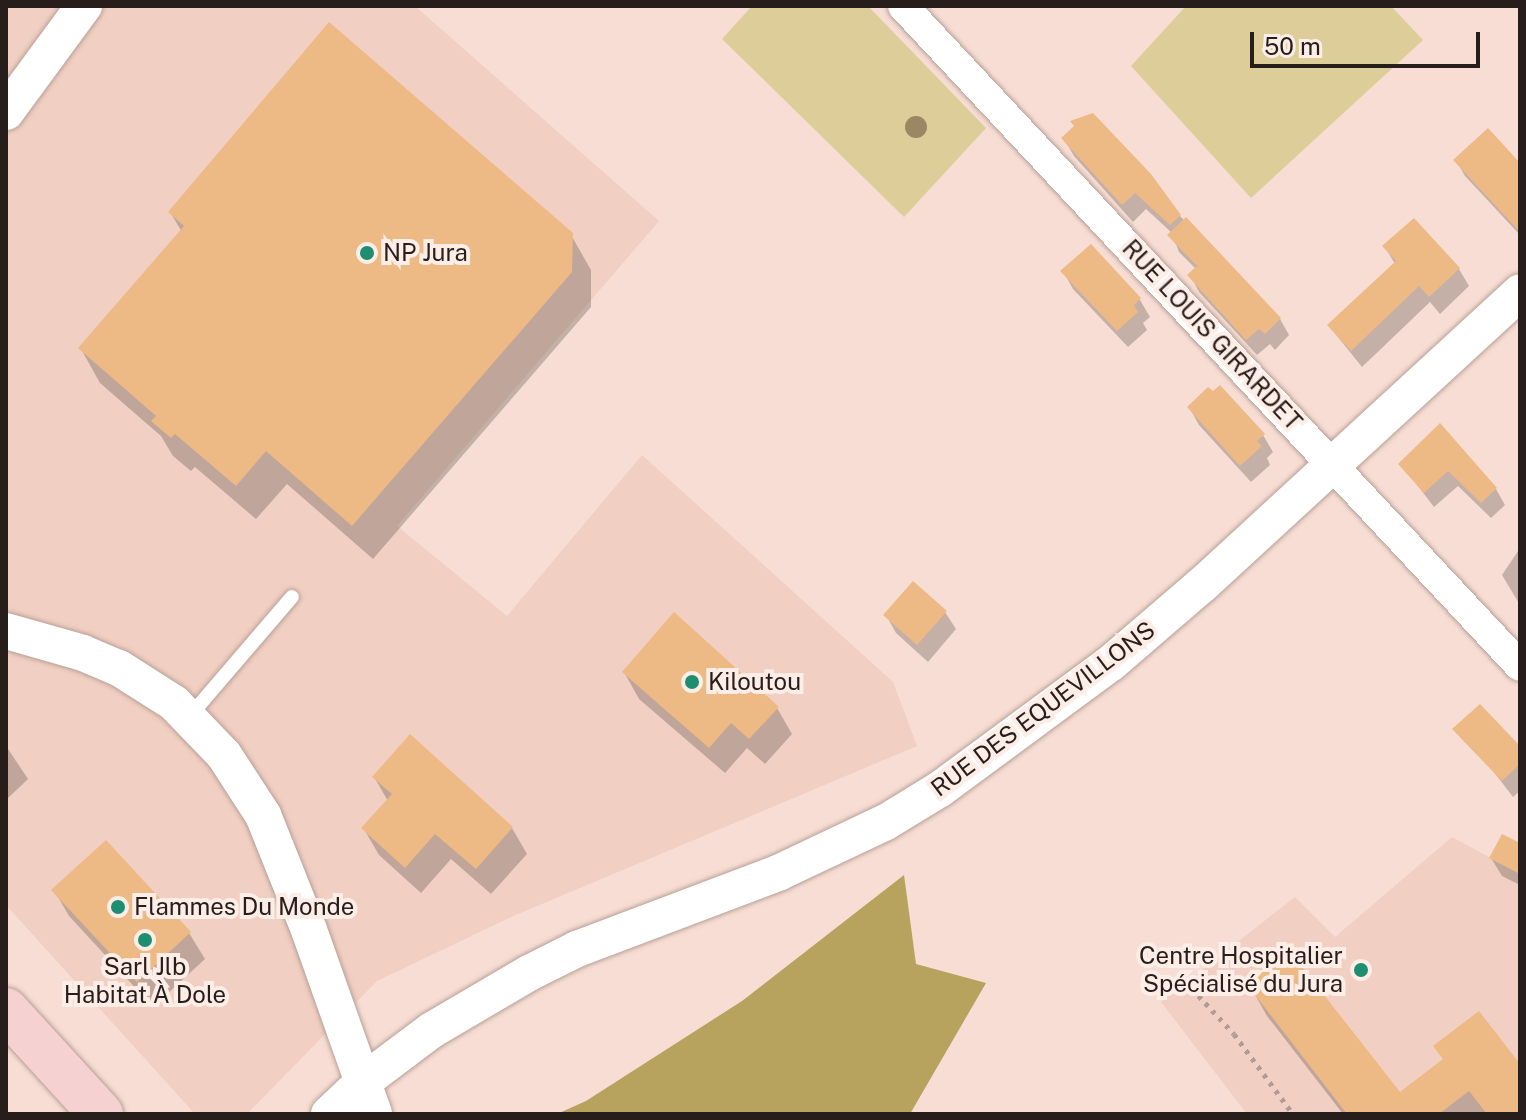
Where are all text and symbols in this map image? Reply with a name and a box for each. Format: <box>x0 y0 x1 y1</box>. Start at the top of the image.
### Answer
scale bar <box>1254 16 1484 66</box>
text: 50 m <box>1264 32 1321 60</box>
street label: RUE LOUIS GIRARDET <box>1116 234 1308 436</box>
place label: NP Jura <box>383 239 468 267</box>
marker: NP Jura <box>358 244 376 262</box>
street label: RUE DES EQUEVILLONS <box>925 615 1161 803</box>
place label: Kiloutou <box>708 668 801 696</box>
marker: Kiloutou <box>683 673 701 691</box>
place label: Flammes Du Monde <box>134 893 355 921</box>
marker: Flammes Du Monde <box>109 898 127 916</box>
marker: Sarl Jlb Habitat À Dole <box>136 931 154 949</box>
place label: Centre Hospitalier Spécialisé du Jura <box>1139 942 1343 998</box>
place label: Sarl Jlb Habitat À Dole <box>64 953 226 1009</box>
marker: Centre Hospitalier Spécialisé du Jura <box>1350 959 1372 981</box>

